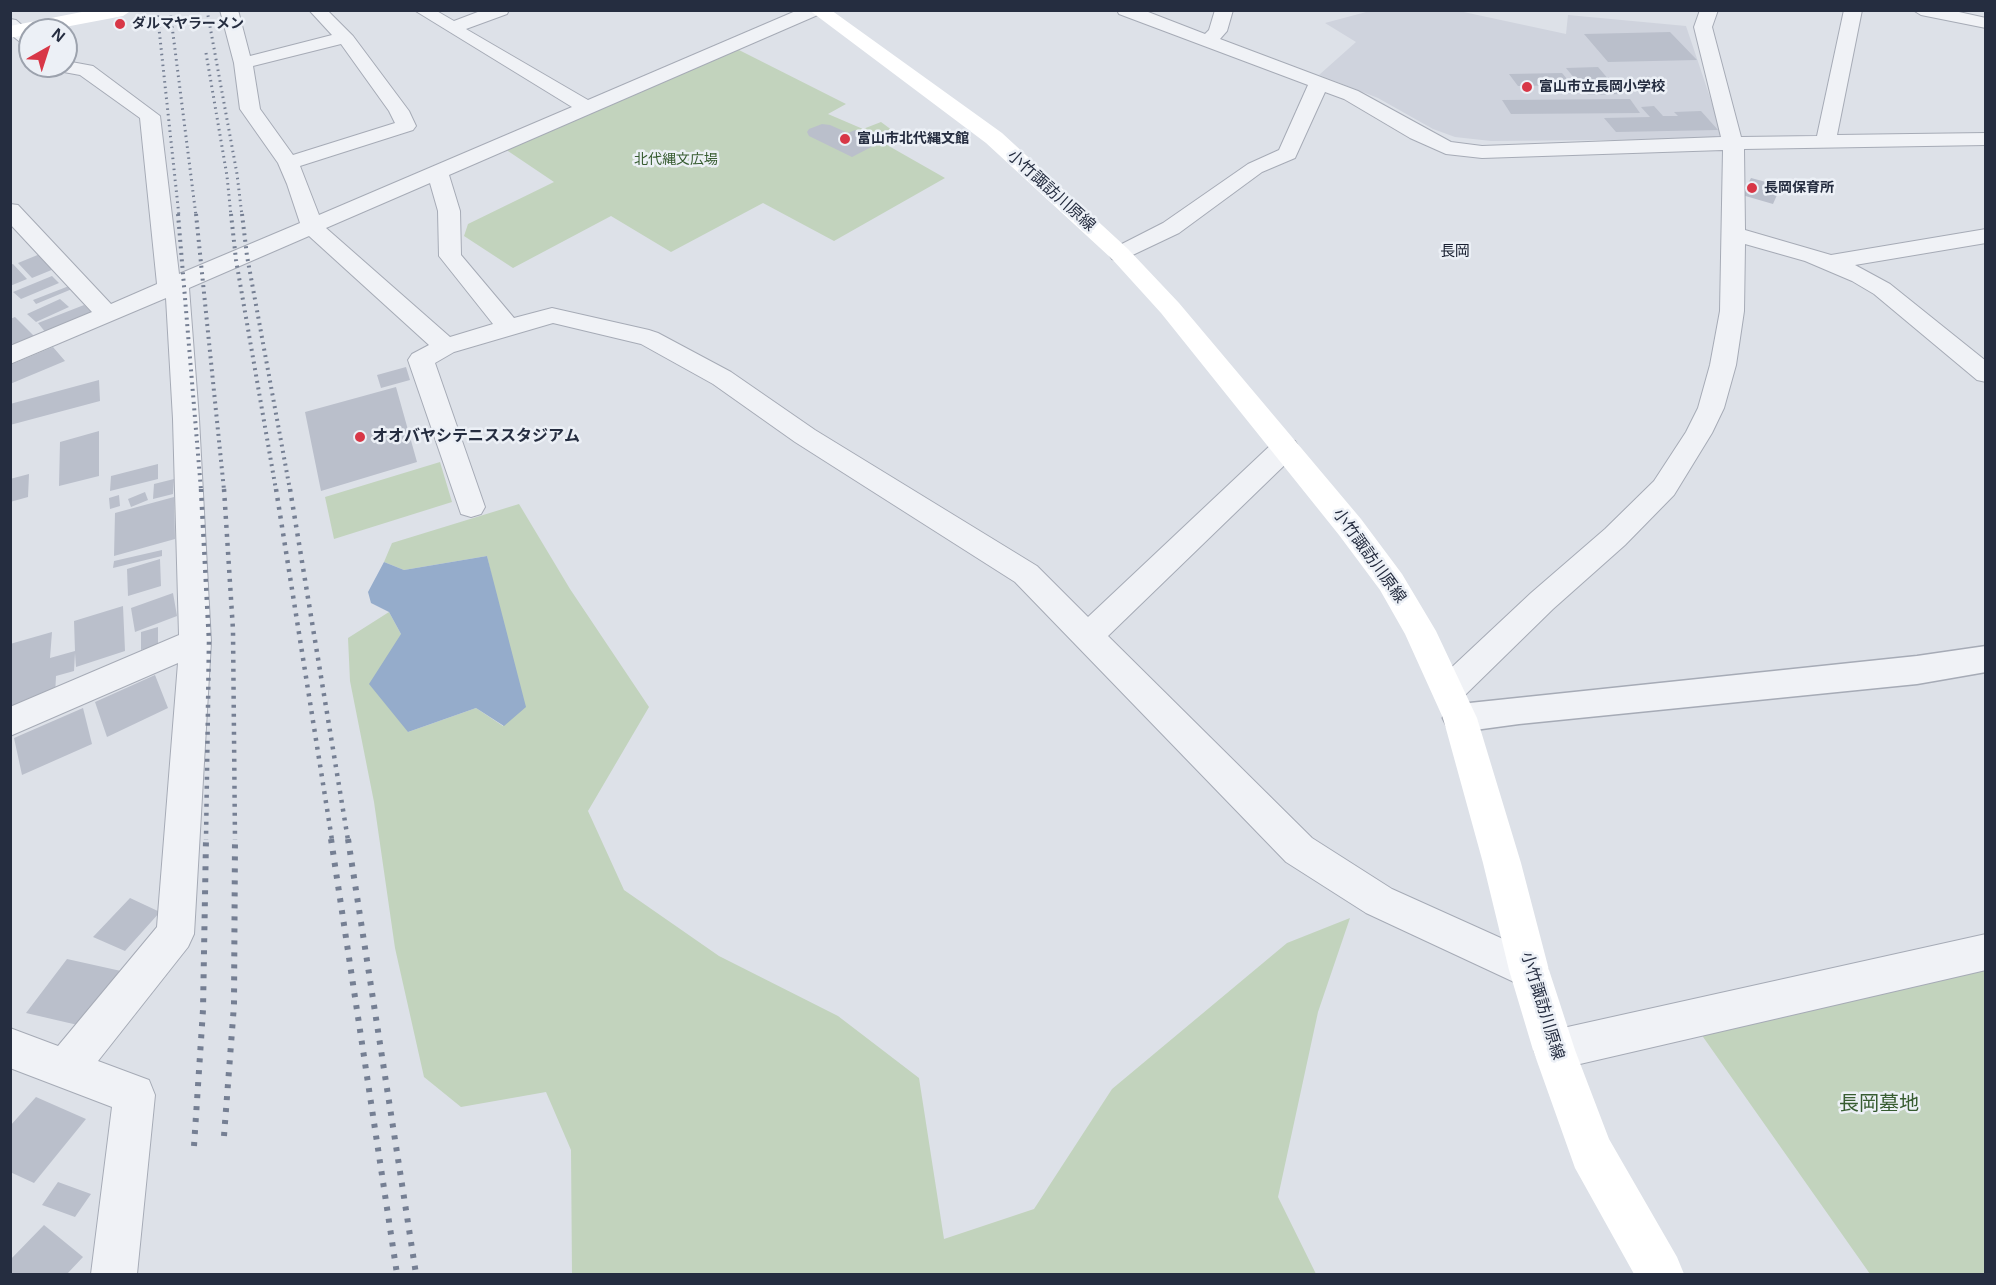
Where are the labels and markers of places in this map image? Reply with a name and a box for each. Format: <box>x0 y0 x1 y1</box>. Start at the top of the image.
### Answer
place label: ダルマヤラーメン <box>132 16 244 32</box>
marker: ダルマヤラーメン <box>113 17 127 31</box>
place label: 富山市立長岡小学校 <box>1539 79 1665 95</box>
marker: 富山市立長岡小学校 <box>1520 80 1534 94</box>
place label: 富山市北代縄文館 <box>857 131 969 147</box>
marker: 富山市北代縄文館 <box>838 132 852 146</box>
place label: 長岡保育所 <box>1764 180 1834 196</box>
marker: 長岡保育所 <box>1745 181 1759 195</box>
place label: オオバヤシテニススタジアム <box>372 427 580 447</box>
marker: オオバヤシテニススタジアム <box>353 430 367 444</box>

